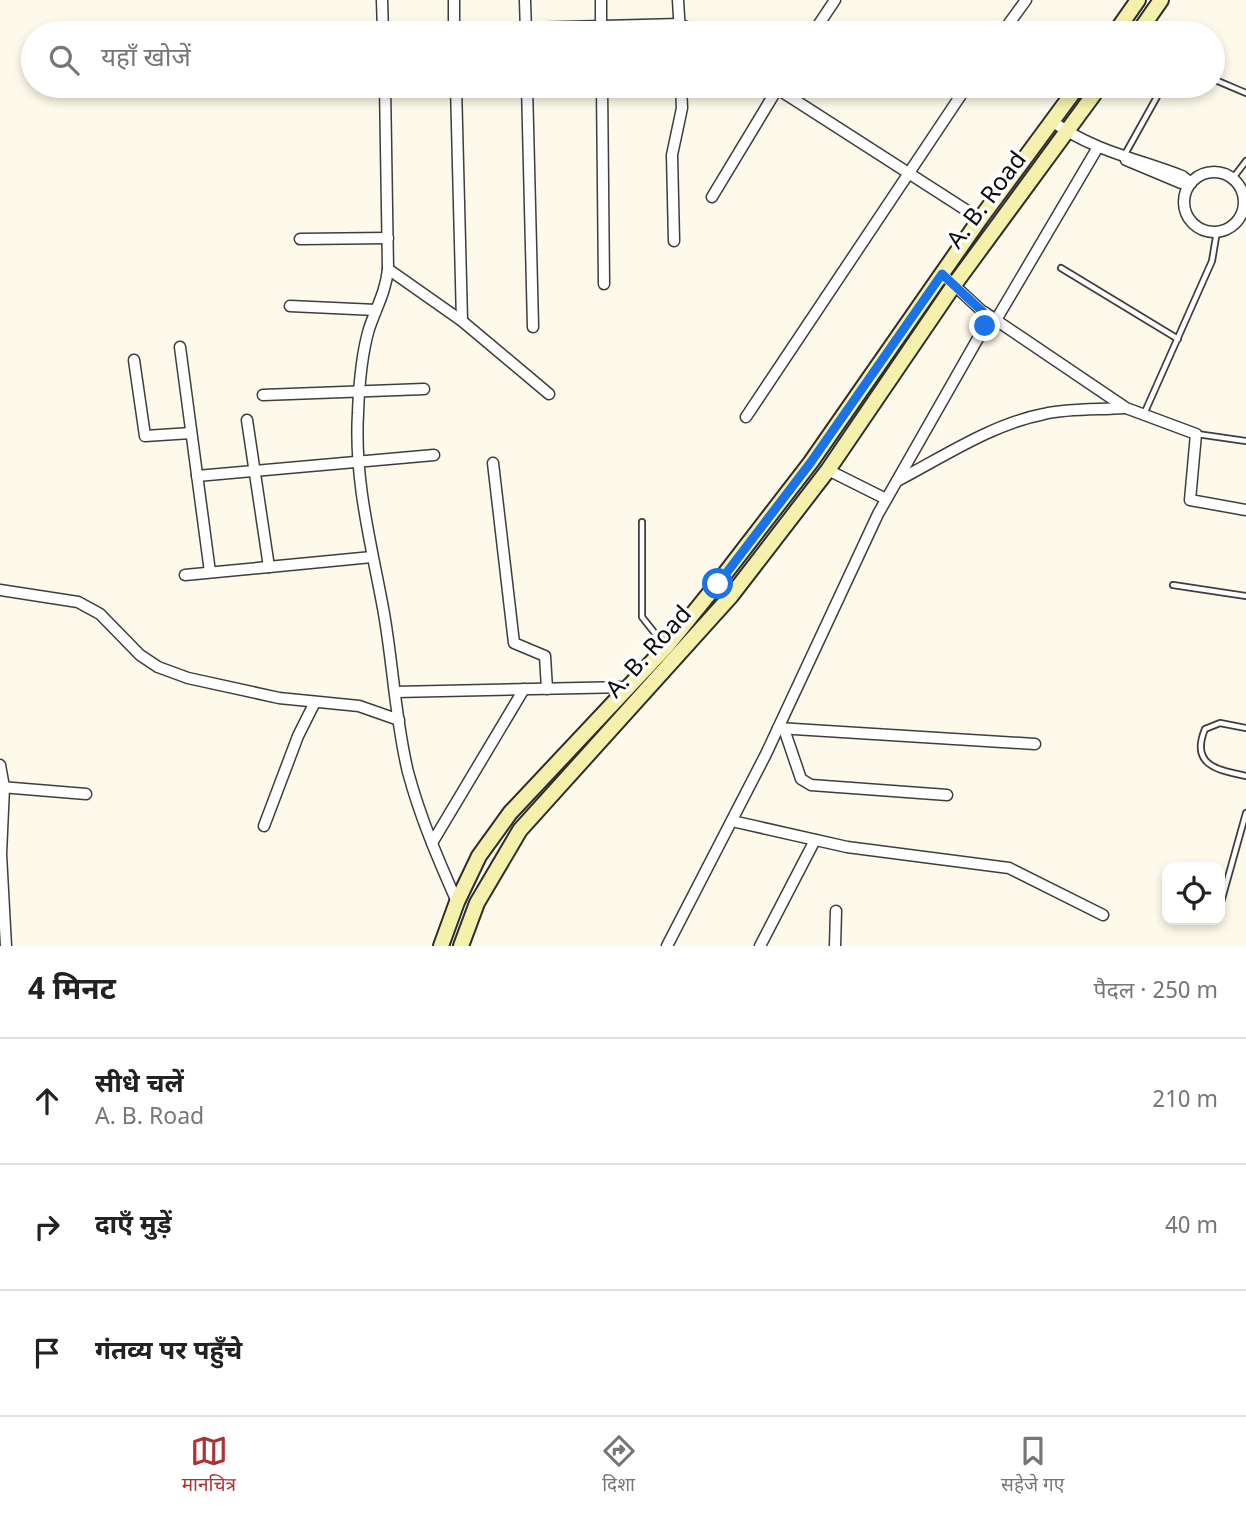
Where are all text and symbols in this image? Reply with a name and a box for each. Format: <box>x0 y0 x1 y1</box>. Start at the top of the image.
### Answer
search box <box>21 21 1225 98</box>
icon: search <box>45 41 83 79</box>
text: यहाँ खोजें <box>101 43 191 77</box>
street label: A. B. Road <box>941 146 1035 256</box>
route end <box>969 310 1000 341</box>
route start <box>702 568 733 599</box>
street label: A. B. Road <box>600 600 700 706</box>
map controls <box>1162 862 1225 925</box>
button: locate <box>1162 862 1225 925</box>
text: 4 मिनट <box>28 972 116 1011</box>
text: पैदल · 250 m <box>1094 977 1218 1007</box>
text: सीधे चलें <box>95 1069 184 1103</box>
icon: ahead <box>28 1082 66 1120</box>
text: 210 m <box>1152 1086 1218 1116</box>
text: A. B. Road <box>95 1103 204 1133</box>
icon: right <box>28 1208 66 1246</box>
text: दाएँ मुड़ें <box>95 1210 172 1244</box>
text: 40 m <box>1165 1212 1218 1242</box>
icon: arrive <box>28 1334 66 1372</box>
text: गंतव्य पर पहुँचे <box>95 1336 242 1370</box>
tab: मानचित्र <box>182 1432 236 1499</box>
tab: दिशा <box>600 1432 638 1499</box>
tab: सहेजे गए <box>1001 1432 1064 1499</box>

